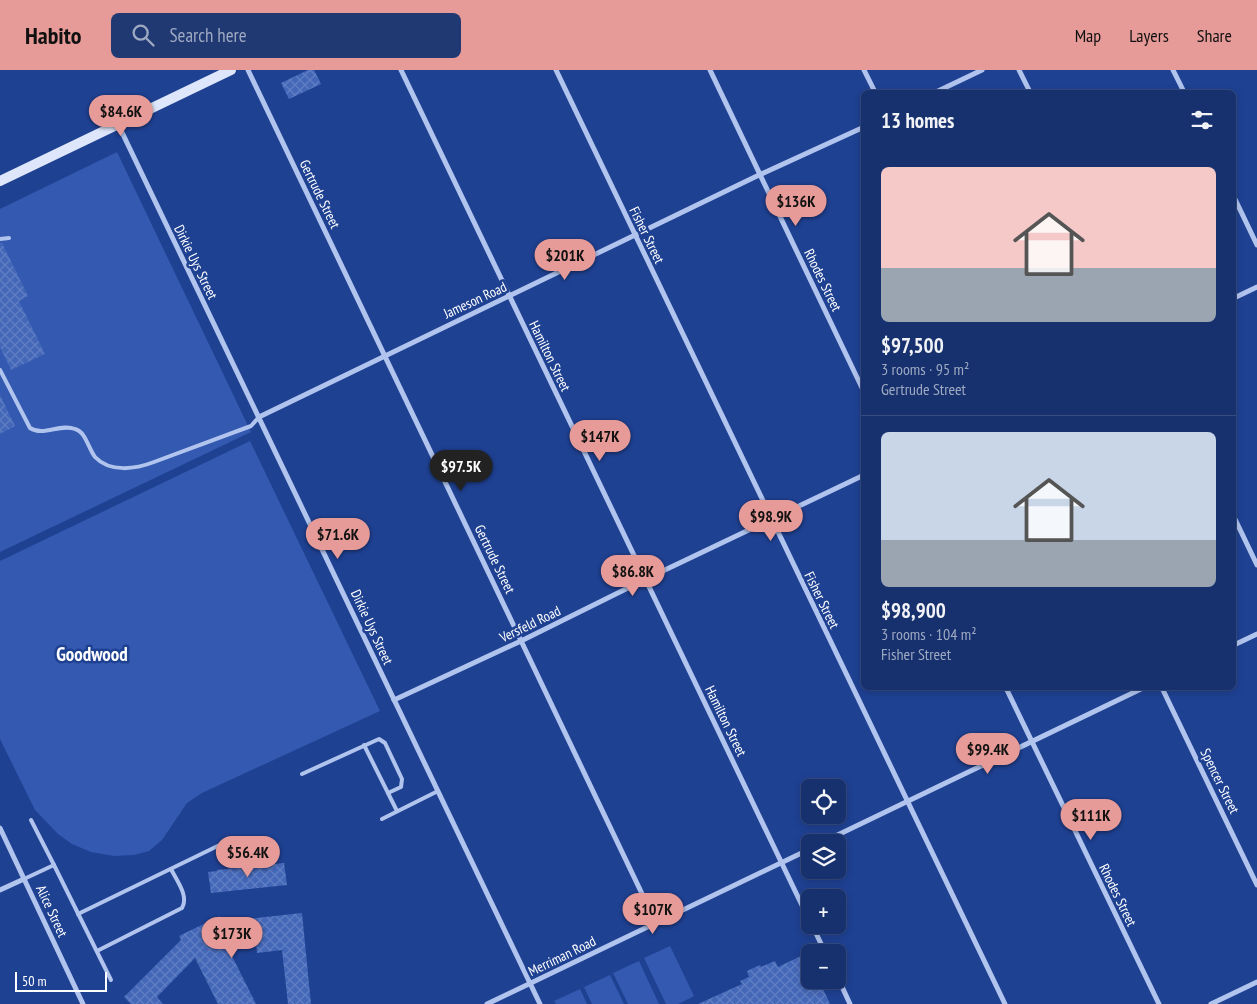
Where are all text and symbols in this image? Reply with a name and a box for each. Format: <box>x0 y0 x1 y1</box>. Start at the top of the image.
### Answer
search box <box>111 13 461 58</box>
text: Habito <box>25 20 81 51</box>
icon: search <box>129 21 157 49</box>
text: Search here <box>169 23 247 47</box>
text: Map <box>1075 24 1101 47</box>
text: Layers <box>1129 24 1169 47</box>
text: Share <box>1197 24 1232 47</box>
pin: $84.6K <box>80 94 162 137</box>
text: $84.6K <box>100 101 142 121</box>
icon: filters <box>1188 106 1216 134</box>
text: 13 homes <box>881 107 954 134</box>
street label: Gertrude Street <box>296 157 344 232</box>
pin: $136K <box>761 184 831 227</box>
text: $136K <box>777 191 815 211</box>
icon: home <box>1004 199 1094 289</box>
street label: Fisher Street <box>625 204 669 267</box>
street label: Dirkie Uys Street <box>170 222 222 302</box>
pin: $201K <box>530 238 600 281</box>
text: $201K <box>546 245 584 265</box>
street label: Rhodes Street <box>800 246 846 314</box>
street label: Jameson Road <box>440 278 509 323</box>
street label: Hamilton Street <box>525 318 575 394</box>
text: $97,500 <box>881 332 944 359</box>
text: 3 rooms · 95 m² <box>881 359 969 379</box>
text: Gertrude Street <box>881 379 966 399</box>
pin: $147K <box>565 420 635 462</box>
text: $147K <box>581 426 619 446</box>
pin: $97.5K <box>420 450 502 492</box>
text: $97.5K <box>441 456 481 476</box>
icon: home <box>1004 465 1094 555</box>
pin: $98.9K <box>730 500 812 542</box>
text: $98.9K <box>750 506 792 526</box>
pin: $71.6K <box>297 518 379 560</box>
street label: Gertrude Street <box>471 522 519 597</box>
text: $71.6K <box>317 524 359 544</box>
pin: $86.8K <box>592 554 674 597</box>
text: $86.8K <box>612 561 654 581</box>
street label: Fisher Street <box>800 569 844 632</box>
street label: Dirkie Uys Street <box>347 587 397 667</box>
text: $98,900 <box>881 597 946 624</box>
street label: Versfeld Road <box>496 602 563 647</box>
text: 3 rooms · 104 m² <box>881 624 977 644</box>
district label: Goodwood <box>56 642 128 666</box>
text: Fisher Street <box>881 644 951 664</box>
street label: Hamilton Street <box>701 683 751 759</box>
pin: $99.4K <box>947 732 1029 775</box>
text: $99.4K <box>967 739 1009 759</box>
street label: Spencer Street <box>1196 745 1244 817</box>
map controls <box>801 779 846 989</box>
button: locate <box>801 779 846 824</box>
pin: $111K <box>1056 798 1126 841</box>
text: $111K <box>1072 805 1110 825</box>
button: layers <box>801 834 846 879</box>
pin: $56.4K <box>207 836 289 878</box>
text: $56.4K <box>227 842 269 862</box>
street label: Rhodes Street <box>1095 861 1141 929</box>
street label: Alice Street <box>32 882 72 940</box>
button: + <box>801 889 846 934</box>
pin: $107K <box>618 892 688 935</box>
text: $107K <box>634 899 672 919</box>
pin: $173K <box>197 916 267 959</box>
text: $173K <box>213 923 251 943</box>
street label: Merriman Road <box>525 932 599 980</box>
button: − <box>801 944 846 989</box>
scale bar <box>15 969 108 992</box>
text: 50 m <box>22 972 47 990</box>

